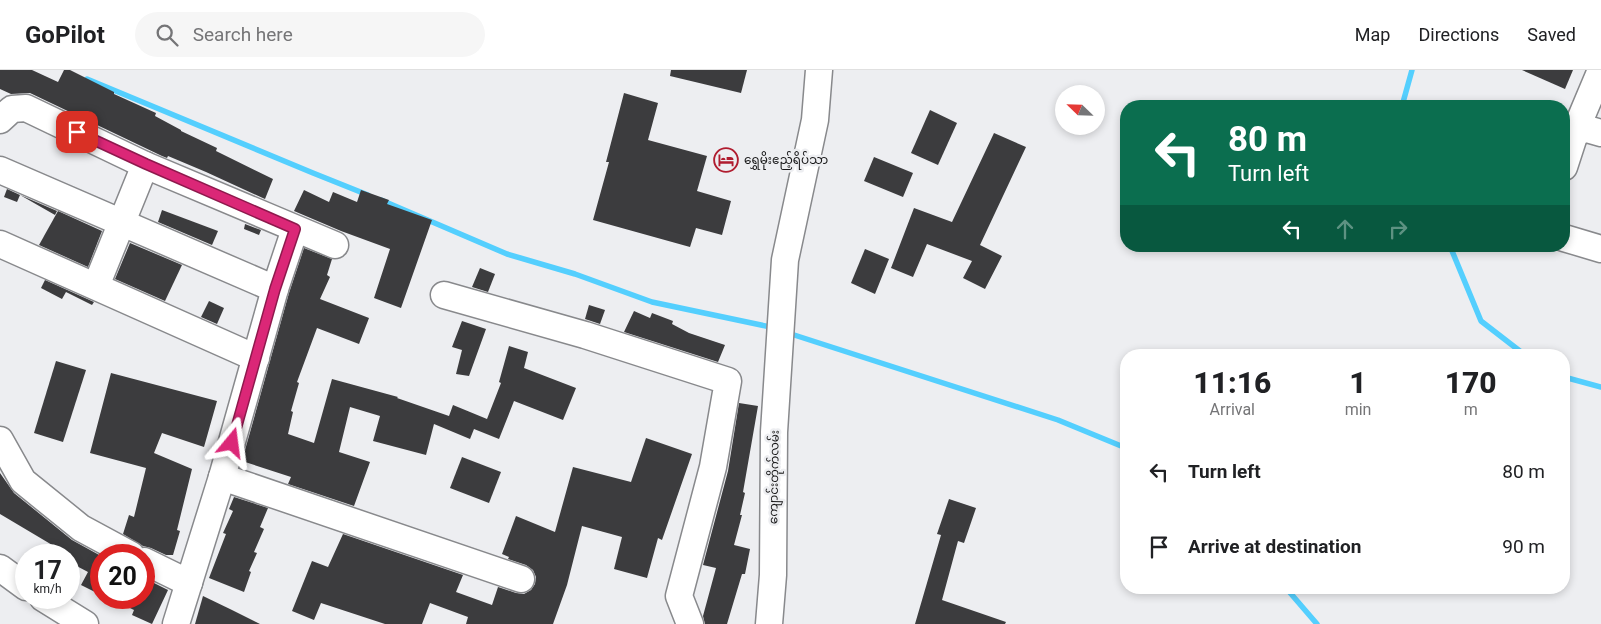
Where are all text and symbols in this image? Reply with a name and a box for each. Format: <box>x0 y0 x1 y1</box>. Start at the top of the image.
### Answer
search box <box>135 12 485 57</box>
text: GoPilot <box>25 21 105 49</box>
icon: search <box>153 21 181 49</box>
text: Search here <box>193 23 293 46</box>
text: Map <box>1355 24 1390 45</box>
text: Directions <box>1418 24 1499 45</box>
text: Saved <box>1527 24 1576 45</box>
north arrow <box>1055 85 1105 135</box>
map controls <box>1055 85 1105 135</box>
pin <box>56 111 98 153</box>
icon: arrive <box>63 118 91 146</box>
text: 80 m <box>1228 119 1307 160</box>
icon: left <box>1145 120 1210 185</box>
hotel icon: ရွှေမိုးဧည့်ရိပ်သာ <box>713 147 739 173</box>
place label: ရွှေမိုးဧည့်ရိပ်သာ <box>744 151 828 170</box>
text: Turn left <box>1228 161 1309 186</box>
icon: left <box>1278 215 1306 243</box>
icon: ahead <box>1331 215 1359 243</box>
icon: right <box>1384 215 1412 243</box>
text: 11:16 <box>1193 365 1271 400</box>
text: 1 <box>1349 365 1367 400</box>
text: 170 <box>1445 365 1497 400</box>
text: Arrival <box>1210 400 1255 419</box>
text: min <box>1345 400 1371 419</box>
text: m <box>1464 400 1478 419</box>
position arrow <box>205 416 257 468</box>
street label: ကျောင်းတိုက်လမ်း <box>764 430 785 524</box>
icon: left <box>1145 458 1173 486</box>
text: Turn left <box>1188 460 1261 483</box>
text: 80 m <box>1502 460 1545 483</box>
icon: arrive <box>1145 533 1173 561</box>
text: Arrive at destination <box>1188 535 1361 558</box>
text: 90 m <box>1502 535 1545 558</box>
speed limit sign: 20 <box>90 544 155 609</box>
text: 17 <box>33 556 62 585</box>
text: km/h <box>33 582 62 596</box>

